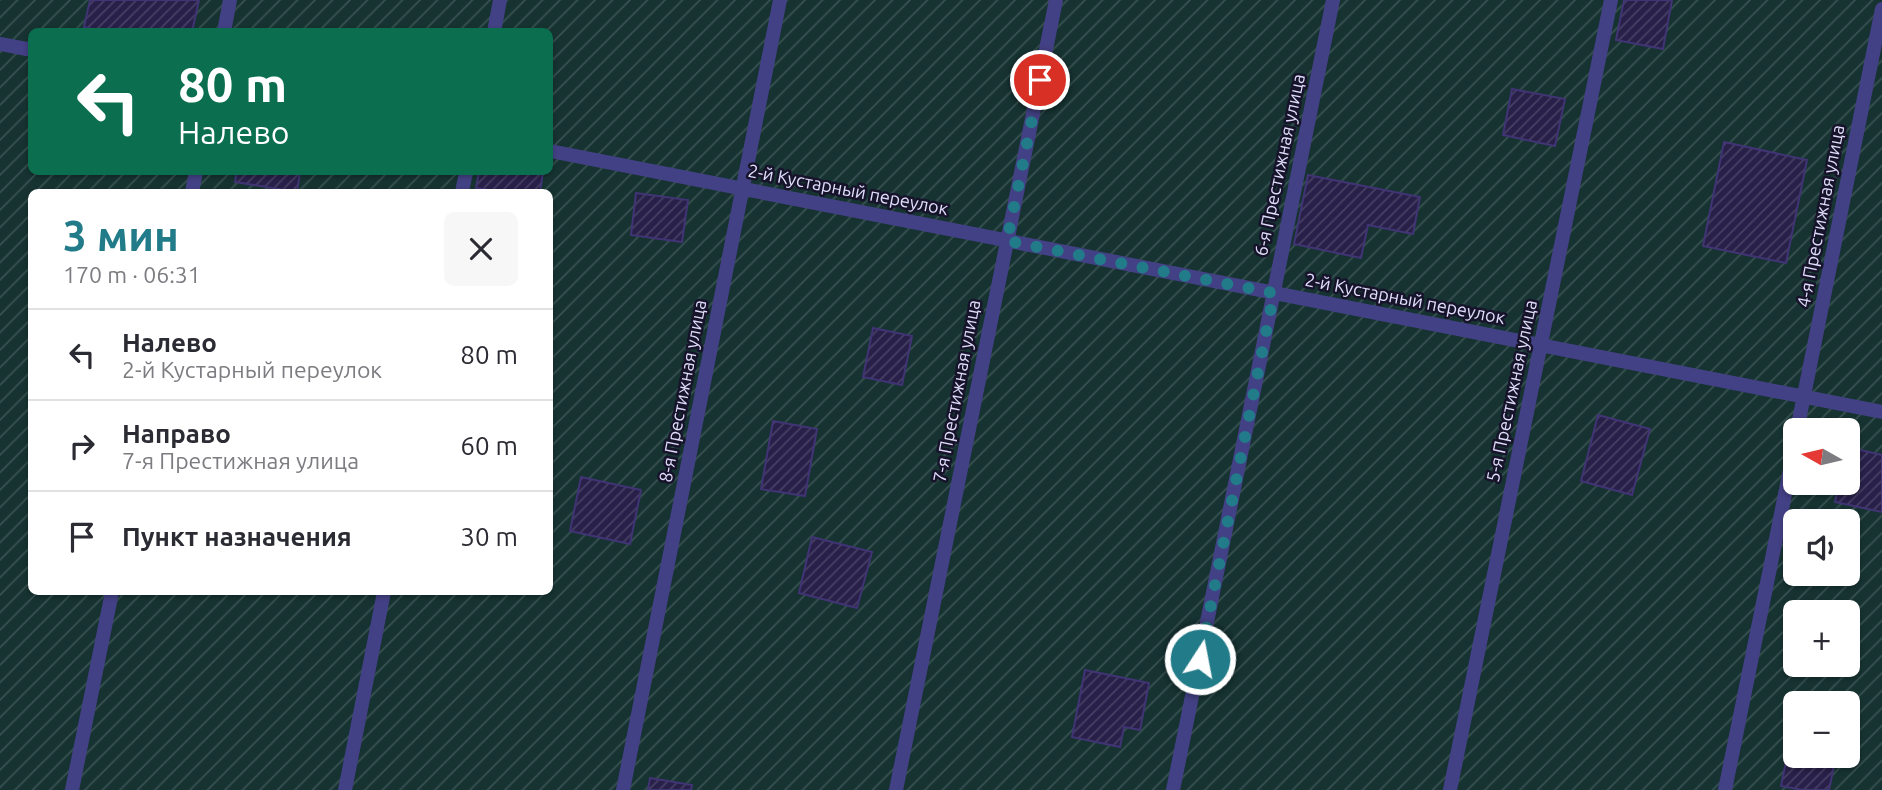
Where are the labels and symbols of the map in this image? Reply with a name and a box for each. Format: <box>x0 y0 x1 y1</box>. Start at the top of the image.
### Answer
pin <box>1010 50 1070 110</box>
street label: 6-я Престижная улица <box>1250 72 1308 258</box>
street label: 4-я Престижная улица <box>1793 123 1848 309</box>
street label: 2-й Кустарный переулок <box>746 160 950 218</box>
street label: 2-й Кустарный переулок <box>1303 269 1507 327</box>
street label: 8-я Престижная улица <box>655 298 710 484</box>
street label: 7-я Престижная улица <box>929 298 984 484</box>
street label: 5-я Престижная улица <box>1482 298 1540 484</box>
north arrow <box>1783 418 1860 495</box>
position arrow <box>1163 622 1237 696</box>

